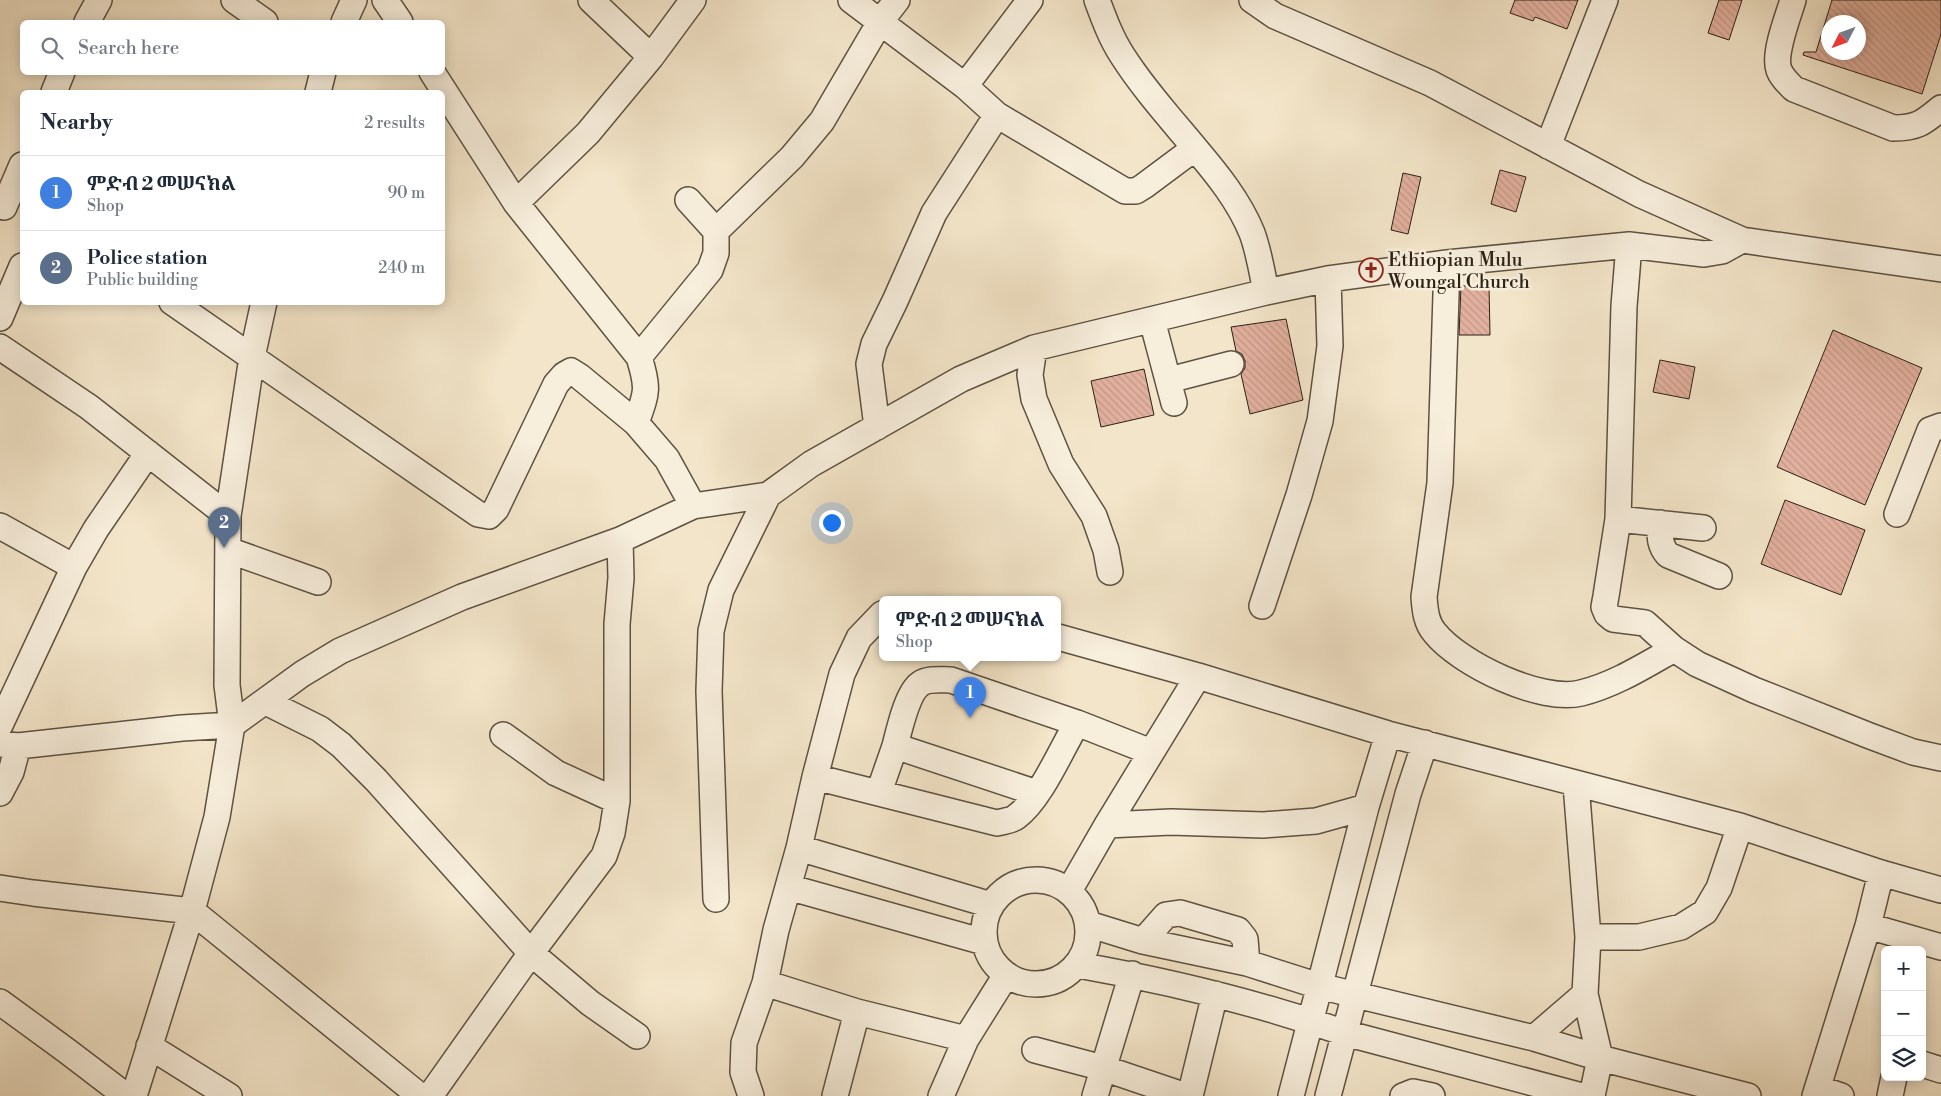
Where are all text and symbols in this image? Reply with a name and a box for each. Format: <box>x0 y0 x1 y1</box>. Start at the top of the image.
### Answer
north arrow <box>1821 15 1866 60</box>
search box <box>20 20 445 75</box>
icon: search <box>38 34 66 62</box>
text: Search here <box>78 36 179 60</box>
text: Nearby <box>40 110 113 136</box>
text: 2 results <box>364 113 425 133</box>
text: ምድብ 2 መሠናክል <box>87 172 236 196</box>
text: 1 <box>52 183 60 203</box>
text: 90 m <box>387 183 425 203</box>
text: Shop <box>87 196 124 216</box>
text: Police station <box>87 246 207 270</box>
place label: Ethiopian Mulu Woungal Church <box>1387 248 1530 294</box>
church icon: Ethiopian Mulu Woungal Church <box>1358 257 1384 283</box>
text: 2 <box>51 258 61 278</box>
text: 240 m <box>378 258 425 278</box>
text: Public building <box>87 270 198 290</box>
pin: 2 <box>208 507 240 548</box>
your location <box>819 510 845 536</box>
popup <box>879 596 1061 661</box>
text: ምድብ 2 መሠናክል <box>896 608 1044 632</box>
text: Shop <box>896 632 933 652</box>
pin: 1 <box>954 677 986 718</box>
map controls <box>1881 946 1926 1081</box>
button: + <box>1881 946 1926 991</box>
button: − <box>1881 991 1926 1036</box>
button: layers <box>1881 1036 1926 1081</box>

